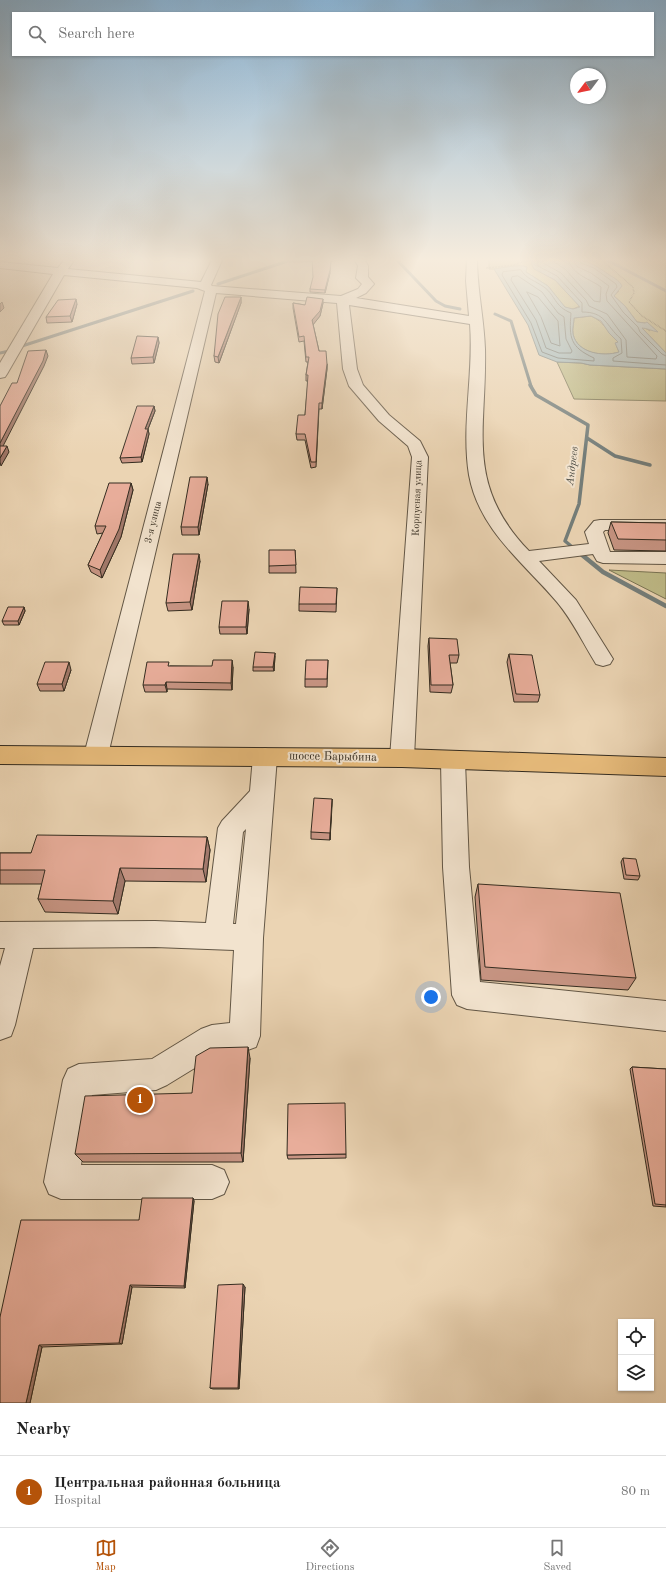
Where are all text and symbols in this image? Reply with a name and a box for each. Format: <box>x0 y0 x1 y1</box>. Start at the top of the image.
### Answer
search box <box>12 12 654 56</box>
icon: search <box>26 23 48 45</box>
text: Search here <box>58 27 135 42</box>
north arrow <box>570 68 606 104</box>
water label: Андреев <box>565 446 581 487</box>
street label: Корпусная улица <box>411 460 423 536</box>
street label: 3-я улица <box>143 500 163 544</box>
street label: шоссе Барыбина <box>289 750 377 764</box>
your location <box>421 987 441 1007</box>
pin: 1 <box>127 1085 153 1115</box>
map controls <box>618 1319 654 1391</box>
button: locate <box>618 1319 654 1355</box>
button: layers <box>618 1355 654 1391</box>
text: Nearby <box>16 1421 71 1438</box>
text: Центральная районная больница <box>54 1476 281 1491</box>
text: 1 <box>25 1485 33 1498</box>
text: 80 m <box>621 1485 650 1498</box>
text: Hospital <box>54 1494 101 1507</box>
tab: Map <box>95 1537 117 1575</box>
tab: Directions <box>306 1537 354 1575</box>
tab: Saved <box>543 1537 571 1575</box>

